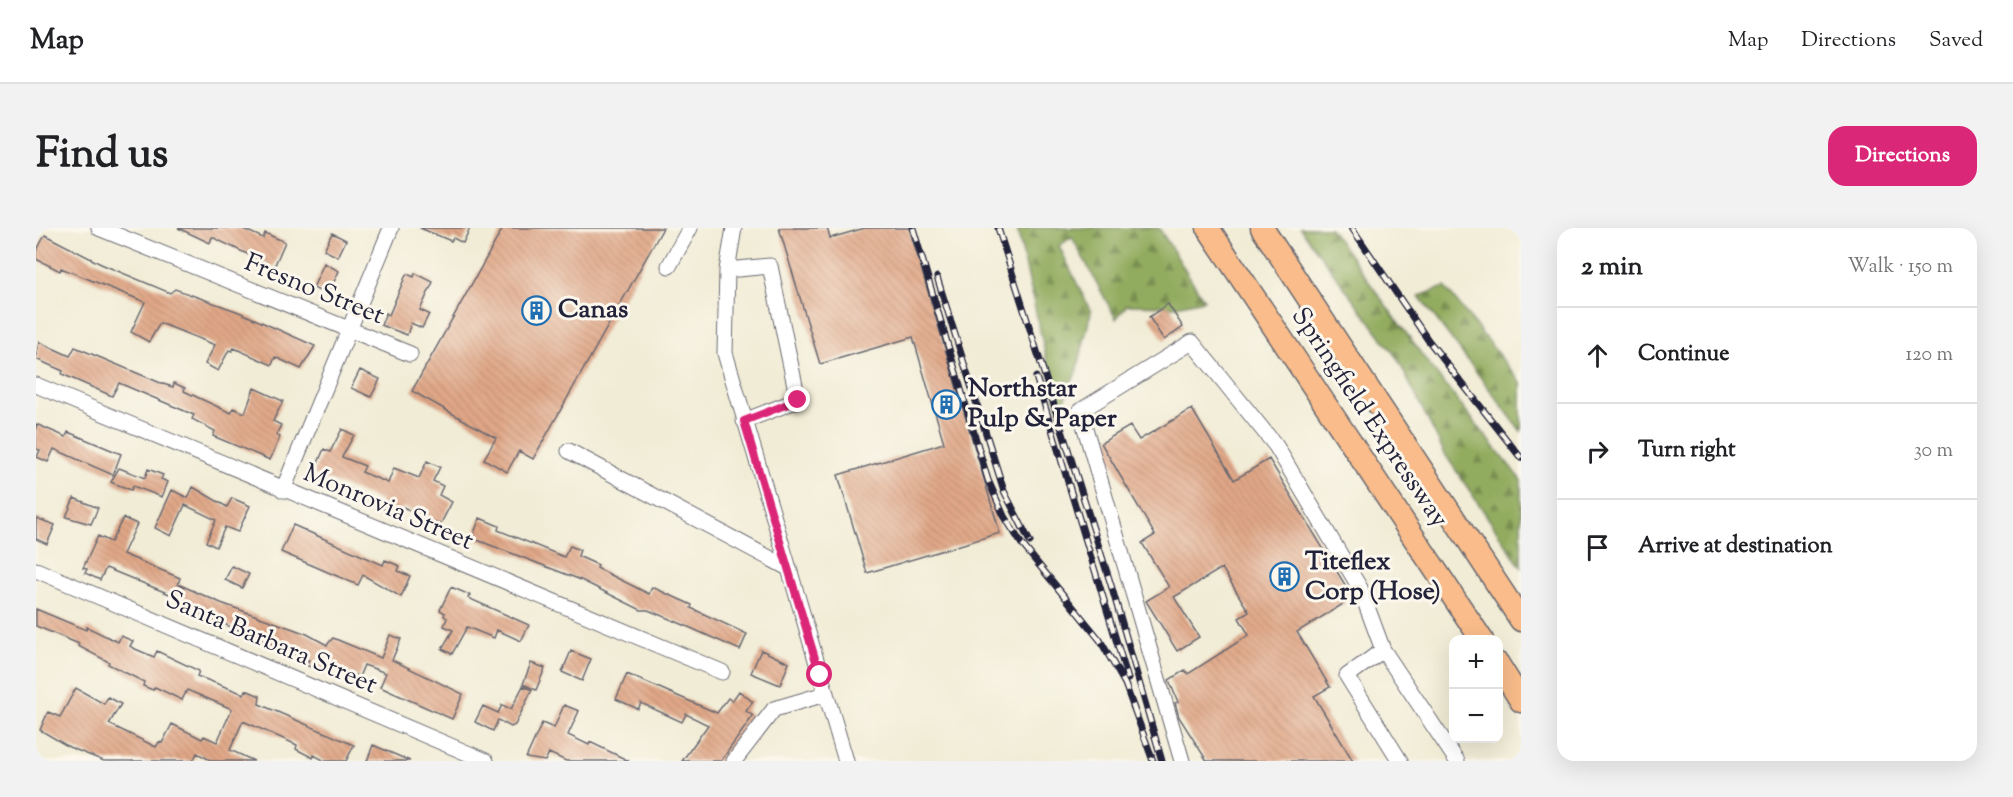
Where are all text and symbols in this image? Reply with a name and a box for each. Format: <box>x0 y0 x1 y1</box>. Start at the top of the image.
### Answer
text: Map <box>30 21 84 61</box>
text: Map <box>1728 26 1768 56</box>
text: Directions <box>1801 26 1896 56</box>
text: Saved <box>1929 26 1983 56</box>
text: Find us <box>36 126 168 186</box>
button: Directions <box>1828 126 1977 186</box>
street label: Fresno Street <box>238 245 390 335</box>
text: 2 min <box>1581 249 1643 286</box>
text: Walk · 150 m <box>1847 253 1953 282</box>
place label: Canas <box>558 292 628 329</box>
building icon: Canas <box>521 294 553 326</box>
street label: Springfield Expressway <box>1281 300 1457 536</box>
icon: ahead <box>1581 339 1614 372</box>
text: Continue <box>1638 339 1729 371</box>
text: 120 m <box>1905 341 1953 370</box>
place label: Northstar Pulp & Paper <box>968 371 1117 438</box>
route end <box>784 386 810 412</box>
building icon: Northstar Pulp & Paper <box>931 388 963 420</box>
icon: right <box>1581 435 1614 468</box>
text: Turn right <box>1638 435 1735 467</box>
text: 30 m <box>1914 437 1953 466</box>
street label: Monrovia Street <box>297 455 479 561</box>
icon: arrive <box>1581 531 1614 564</box>
text: Arrive at destination <box>1638 531 1833 563</box>
place label: Titeflex Corp (Hose) <box>1305 544 1441 611</box>
building icon: Titeflex Corp (Hose) <box>1268 561 1300 593</box>
street label: Santa Barbara Street <box>159 582 383 704</box>
map controls <box>1449 635 1503 743</box>
button: + <box>1449 635 1503 689</box>
route start <box>806 661 832 687</box>
button: − <box>1449 689 1503 743</box>

